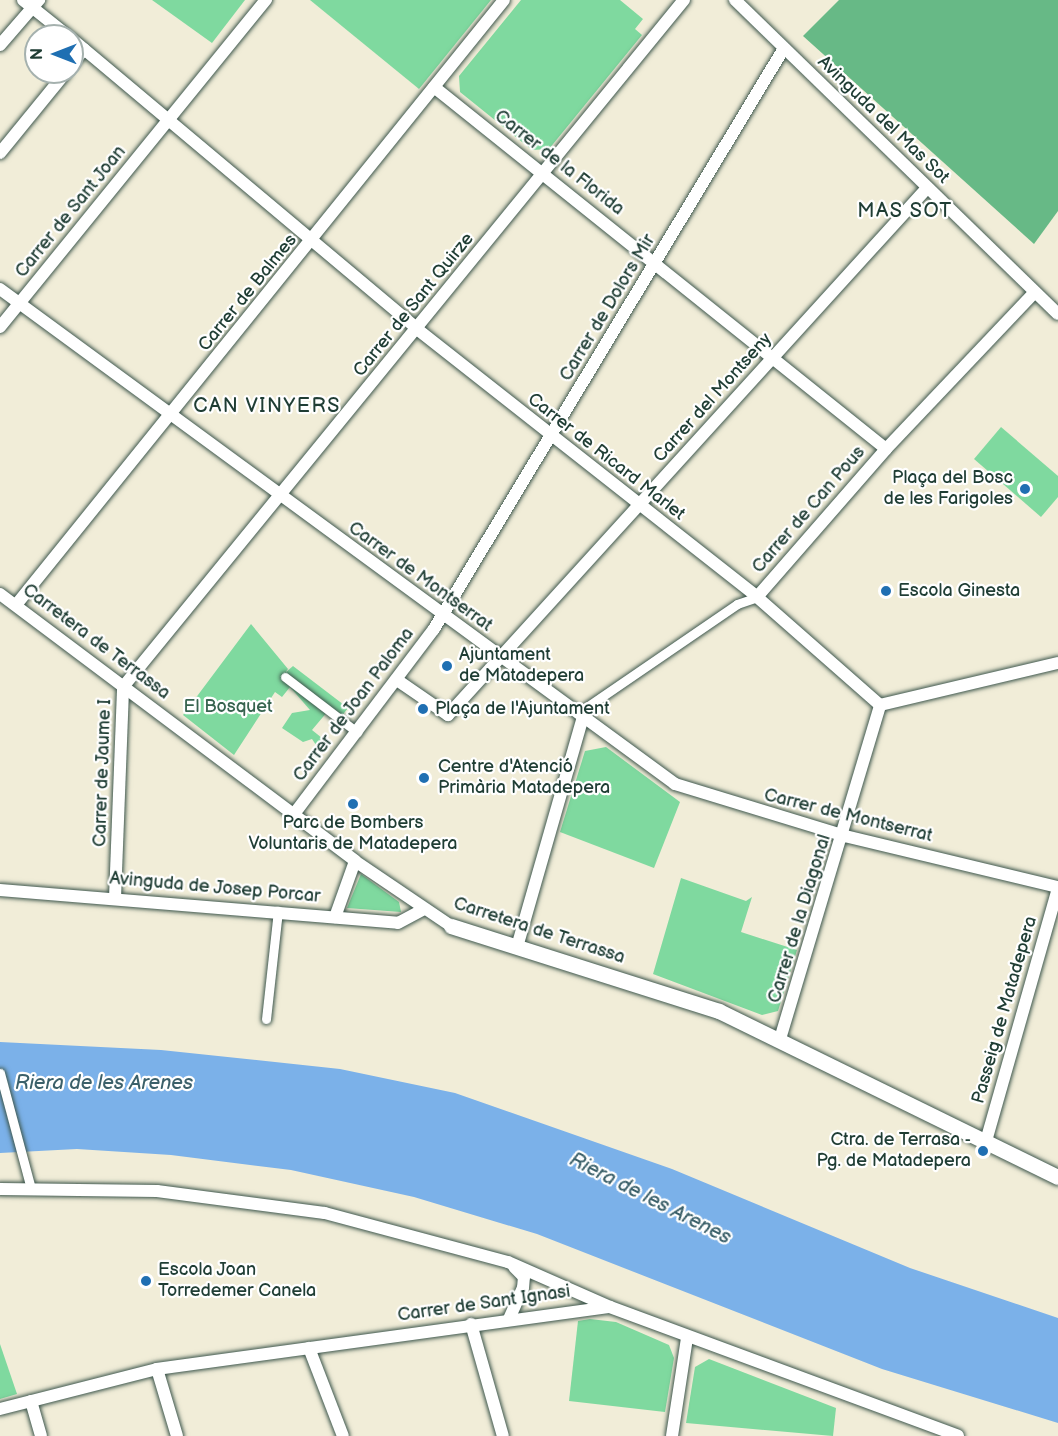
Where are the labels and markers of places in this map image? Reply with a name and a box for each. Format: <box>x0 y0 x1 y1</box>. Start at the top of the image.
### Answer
place label: Plaça del Bosc de les Farigoles <box>884 468 1013 510</box>
marker: Plaça del Bosc de les Farigoles <box>1018 482 1032 496</box>
place label: Escola Ginesta <box>898 580 1020 602</box>
marker: Escola Ginesta <box>879 584 893 598</box>
place label: Ajuntament de Matadepera <box>459 645 584 688</box>
marker: Ajuntament de Matadepera <box>440 659 454 673</box>
place label: Plaça de l'Ajuntament <box>435 698 610 720</box>
marker: Plaça de l'Ajuntament <box>416 702 430 716</box>
place label: Centre d'Atenció Primària Matadepera <box>438 757 610 800</box>
marker: Centre d'Atenció Primària Matadepera <box>415 769 433 787</box>
marker: Parc de Bombers Voluntaris de Matadepera <box>346 797 360 811</box>
place label: Parc de Bombers Voluntaris de Matadepera <box>249 813 457 856</box>
place label: Ctra. de Terrasa - Pg. de Matadepera <box>816 1130 971 1172</box>
marker: Ctra. de Terrasa - Pg. de Matadepera <box>976 1144 990 1158</box>
place label: Escola Joan Torredemer Canela <box>158 1260 316 1302</box>
marker: Escola Joan Torredemer Canela <box>139 1274 153 1288</box>

